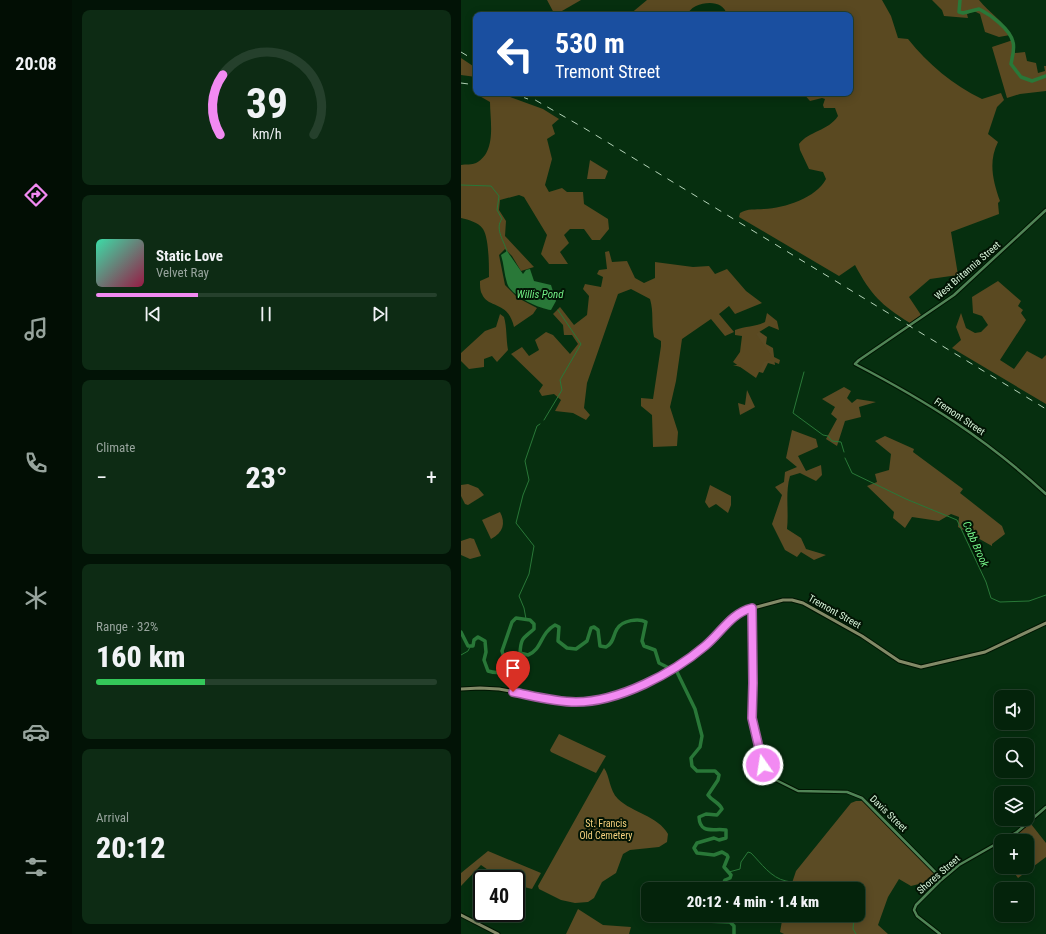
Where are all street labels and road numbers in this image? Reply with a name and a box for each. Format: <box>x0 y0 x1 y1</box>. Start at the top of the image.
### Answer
street label: West Britannia Street <box>932 239 1002 302</box>
street label: Fremont Street <box>932 396 987 437</box>
street label: Tremont Street <box>806 592 863 630</box>
street label: Davis Street <box>868 793 910 834</box>
street label: Shores Street <box>915 853 962 896</box>

